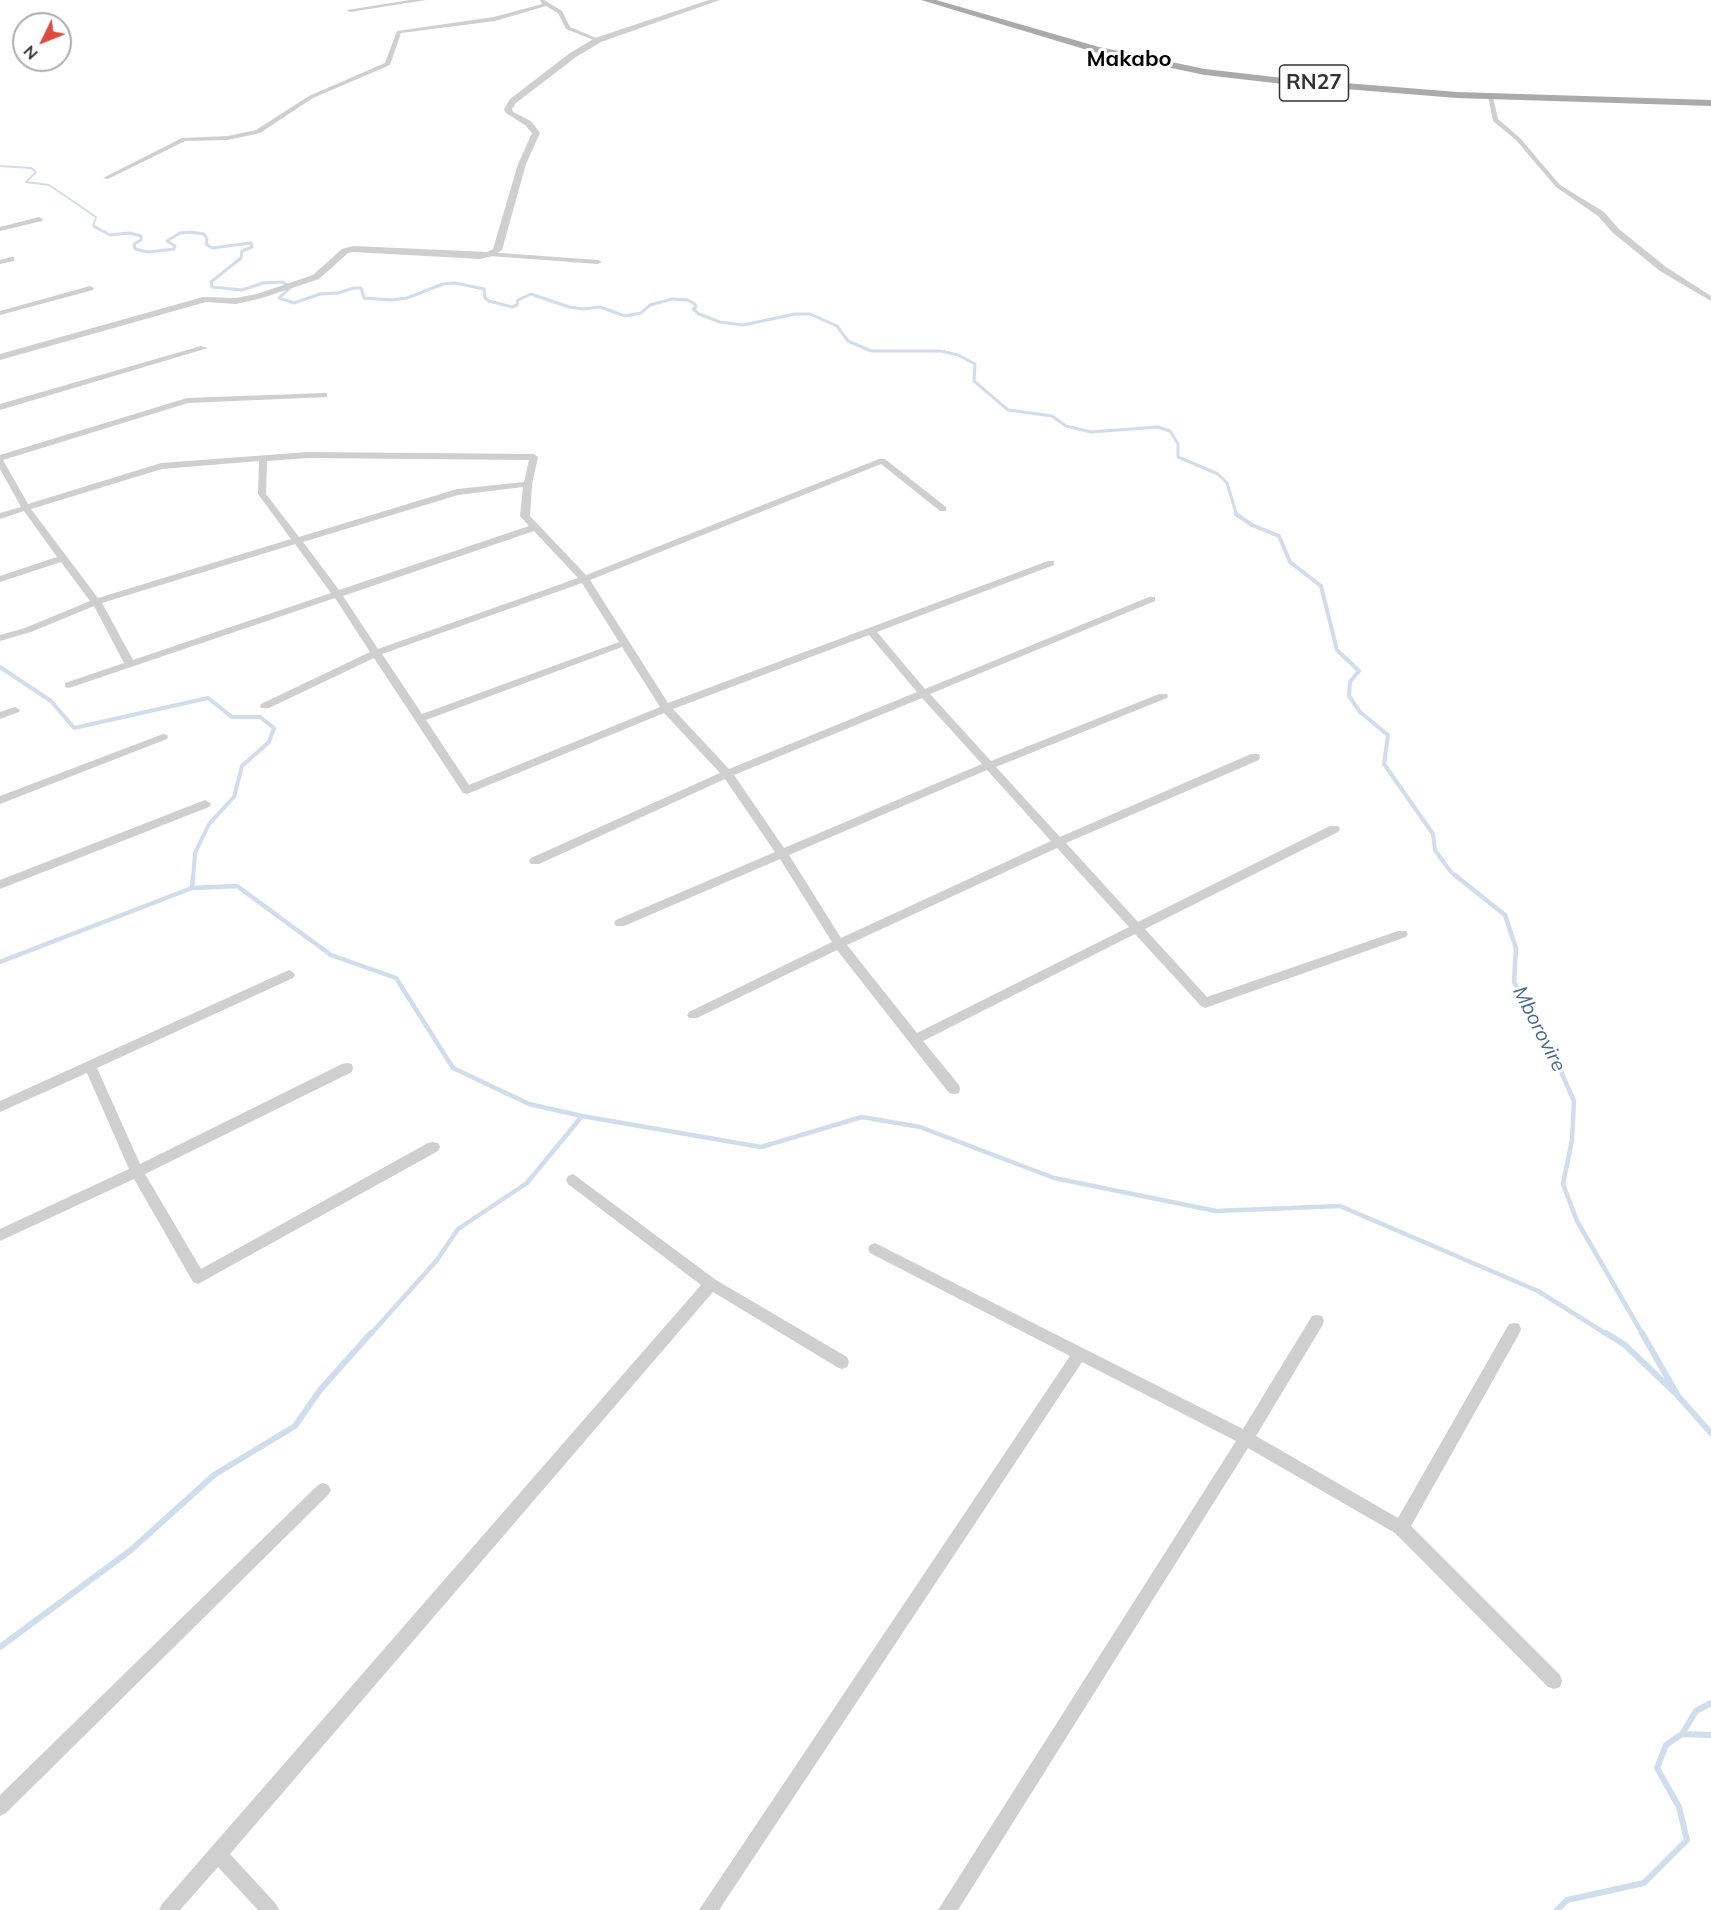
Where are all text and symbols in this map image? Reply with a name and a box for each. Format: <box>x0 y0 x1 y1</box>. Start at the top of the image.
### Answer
north arrow <box>12 12 72 72</box>
text: N <box>19 42 42 64</box>
district label: Makabo <box>1086 46 1172 72</box>
road number: RN27 <box>1280 65 1348 101</box>
water label: Mborovire <box>1507 982 1571 1076</box>

